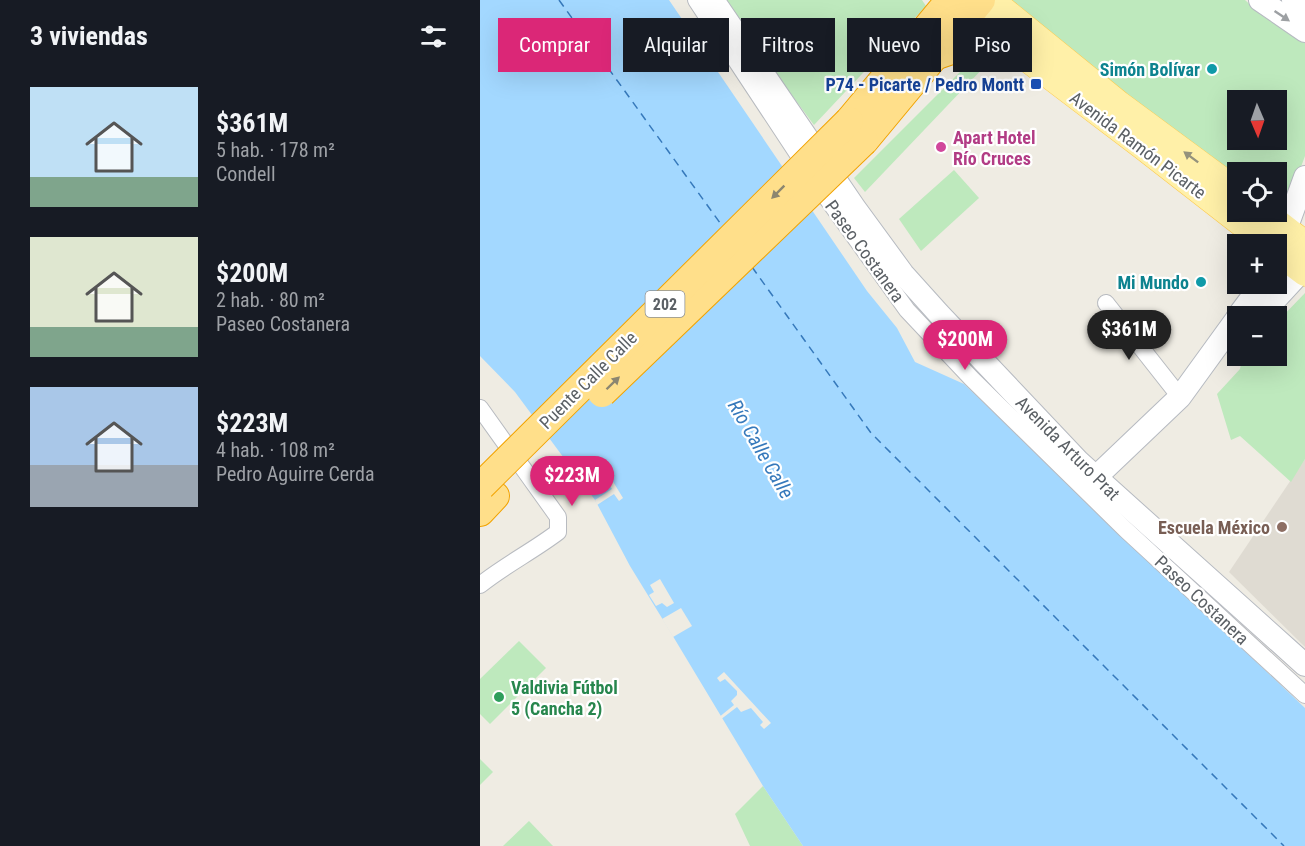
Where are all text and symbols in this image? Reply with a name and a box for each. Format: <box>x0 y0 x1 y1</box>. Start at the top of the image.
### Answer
one-way arrow <box>1274 10 1290 22</box>
chip: Comprar <box>498 18 611 72</box>
chip: Alquilar <box>623 18 729 72</box>
chip: Filtros <box>741 18 835 72</box>
chip: Nuevo <box>847 18 941 72</box>
chip: Piso <box>953 18 1032 72</box>
icon: filters <box>417 20 450 53</box>
text: 3 viviendas <box>30 21 148 51</box>
place label: Simón Bolívar <box>1100 59 1200 80</box>
marker: Simón Bolívar <box>1205 62 1219 76</box>
place label: P74 - Picarte / Pedro Montt <box>826 74 1024 95</box>
marker: P74 - Picarte / Pedro Montt <box>1029 77 1043 91</box>
street label: Avenida Ramón Picarte <box>1066 87 1210 203</box>
north arrow <box>1227 90 1287 150</box>
map controls <box>1227 90 1287 366</box>
text: $361M <box>216 108 288 138</box>
icon: home <box>78 111 150 183</box>
place label: Apart Hotel Río Cruces <box>953 127 1035 169</box>
text: 5 hab. · 178 m² <box>216 138 335 162</box>
marker: Apart Hotel Río Cruces <box>934 140 948 154</box>
one-way arrow <box>1183 151 1199 163</box>
text: Condell <box>216 162 276 186</box>
button: locate <box>1227 162 1287 222</box>
one-way arrow <box>771 184 785 199</box>
street label: Paseo Costanera <box>821 196 909 306</box>
button: + <box>1227 234 1287 294</box>
text: $200M <box>216 258 288 288</box>
icon: home <box>78 261 150 333</box>
place label: Mi Mundo <box>1117 272 1189 293</box>
marker: Mi Mundo <box>1194 275 1208 289</box>
text: 2 hab. · 80 m² <box>216 288 325 312</box>
road number: 202 <box>646 291 684 317</box>
button: − <box>1227 306 1287 366</box>
pin: $361M <box>1087 310 1171 361</box>
text: Paseo Costanera <box>216 312 350 336</box>
text: $361M <box>1101 317 1157 341</box>
pin: $200M <box>923 320 1007 371</box>
street label: Puente Calle Calle <box>535 327 641 433</box>
text: $200M <box>937 327 993 351</box>
one-way arrow <box>605 376 620 390</box>
street label: Avenida Arturo Prat <box>1012 392 1124 504</box>
water label: Río Calle Calle <box>723 395 799 503</box>
text: $223M <box>216 408 288 438</box>
icon: home <box>78 411 150 483</box>
text: 4 hab. · 108 m² <box>216 438 335 462</box>
pin: $223M <box>530 456 614 507</box>
text: Pedro Aguirre Cerda <box>216 462 375 486</box>
text: $223M <box>544 463 600 487</box>
place label: Escuela México <box>1158 517 1270 538</box>
marker: Escuela México <box>1275 520 1289 534</box>
street label: Paseo Costanera <box>1151 551 1253 649</box>
place label: Valdivia Fútbol 5 (Cancha 2) <box>511 677 618 720</box>
marker: Valdivia Fútbol 5 (Cancha 2) <box>492 690 506 704</box>

